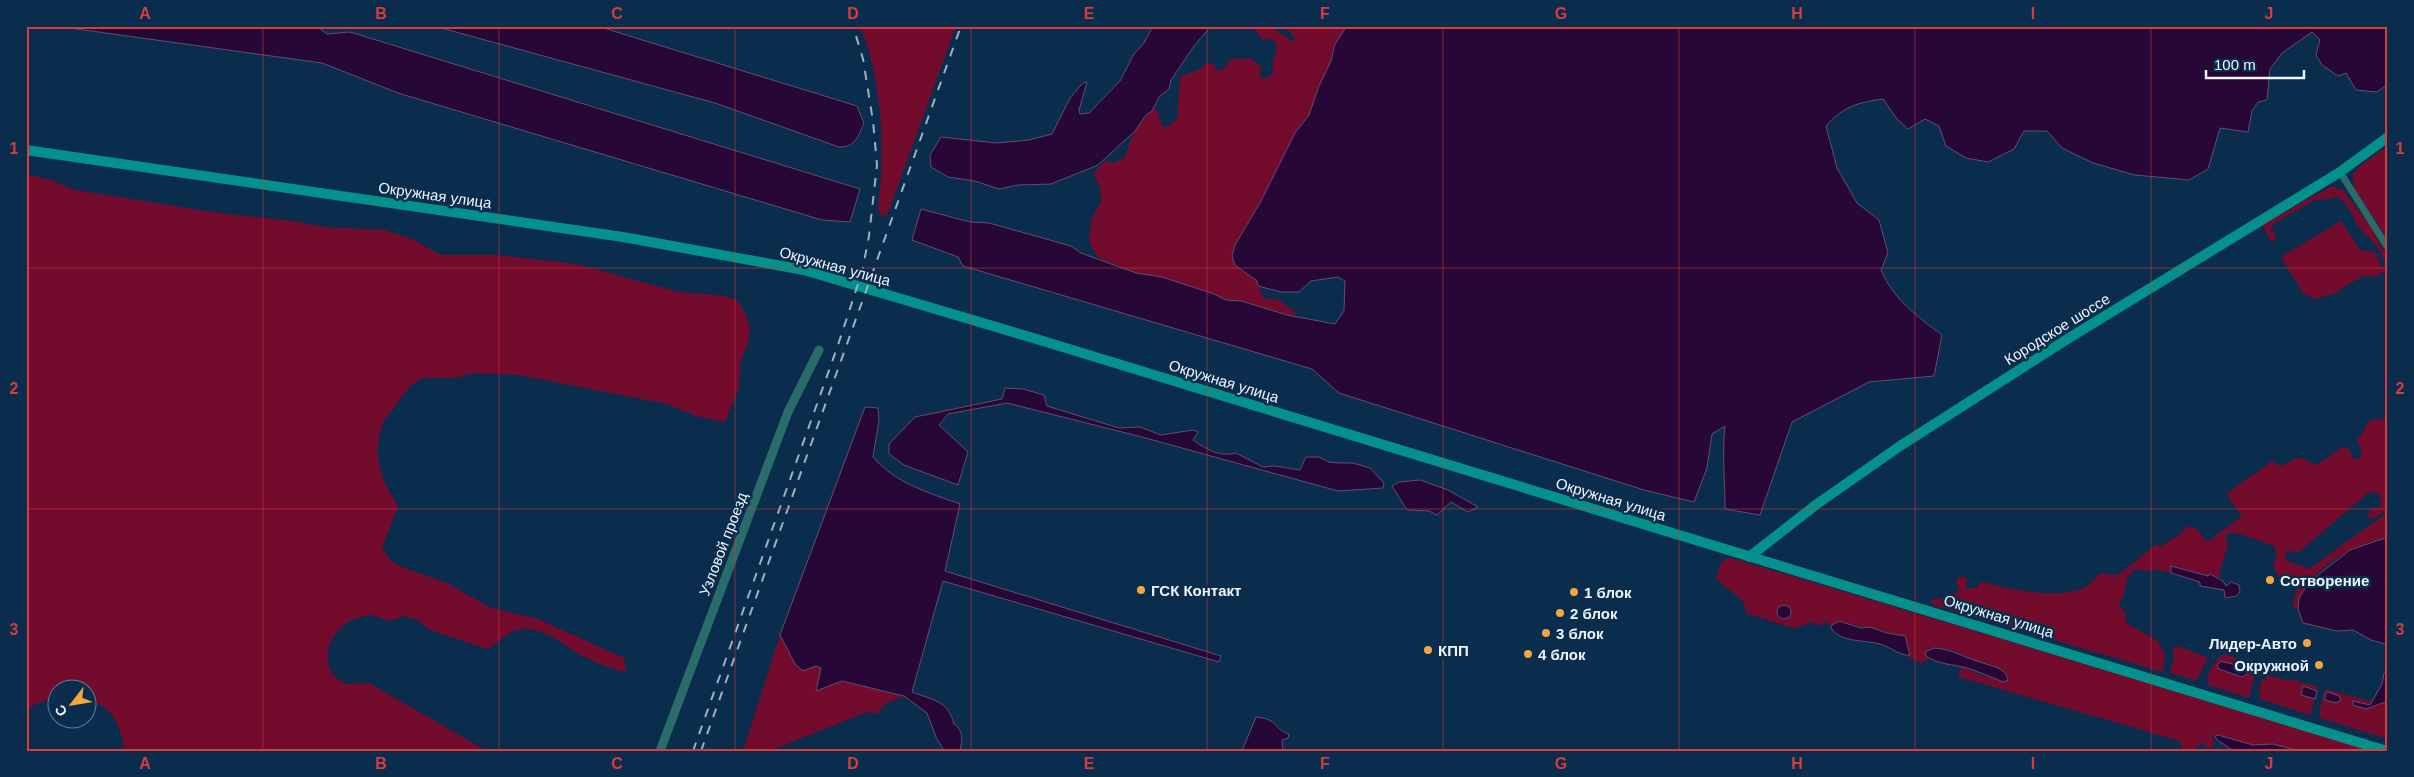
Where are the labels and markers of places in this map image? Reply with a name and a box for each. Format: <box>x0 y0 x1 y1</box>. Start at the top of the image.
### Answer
place label: Сотворение <box>2280 572 2369 589</box>
marker: Сотворение <box>2264 574 2276 586</box>
place label: ГСК Контакт <box>1151 582 1241 599</box>
marker: ГСК Контакт <box>1135 584 1147 596</box>
place label: 1 блок <box>1584 584 1632 601</box>
marker: 1 блок <box>1568 586 1580 598</box>
place label: 2 блок <box>1570 605 1618 622</box>
marker: 2 блок <box>1554 607 1566 619</box>
place label: 3 блок <box>1556 625 1604 642</box>
marker: 3 блок <box>1540 627 1552 639</box>
place label: Лидер-Авто <box>2209 635 2297 652</box>
marker: Лидер-Авто <box>2301 637 2313 649</box>
place label: КПП <box>1438 642 1469 659</box>
marker: КПП <box>1422 644 1434 656</box>
place label: 4 блок <box>1538 646 1586 663</box>
marker: 4 блок <box>1522 648 1534 660</box>
place label: Окружной <box>2234 657 2309 674</box>
marker: Окружной <box>2313 659 2325 671</box>

